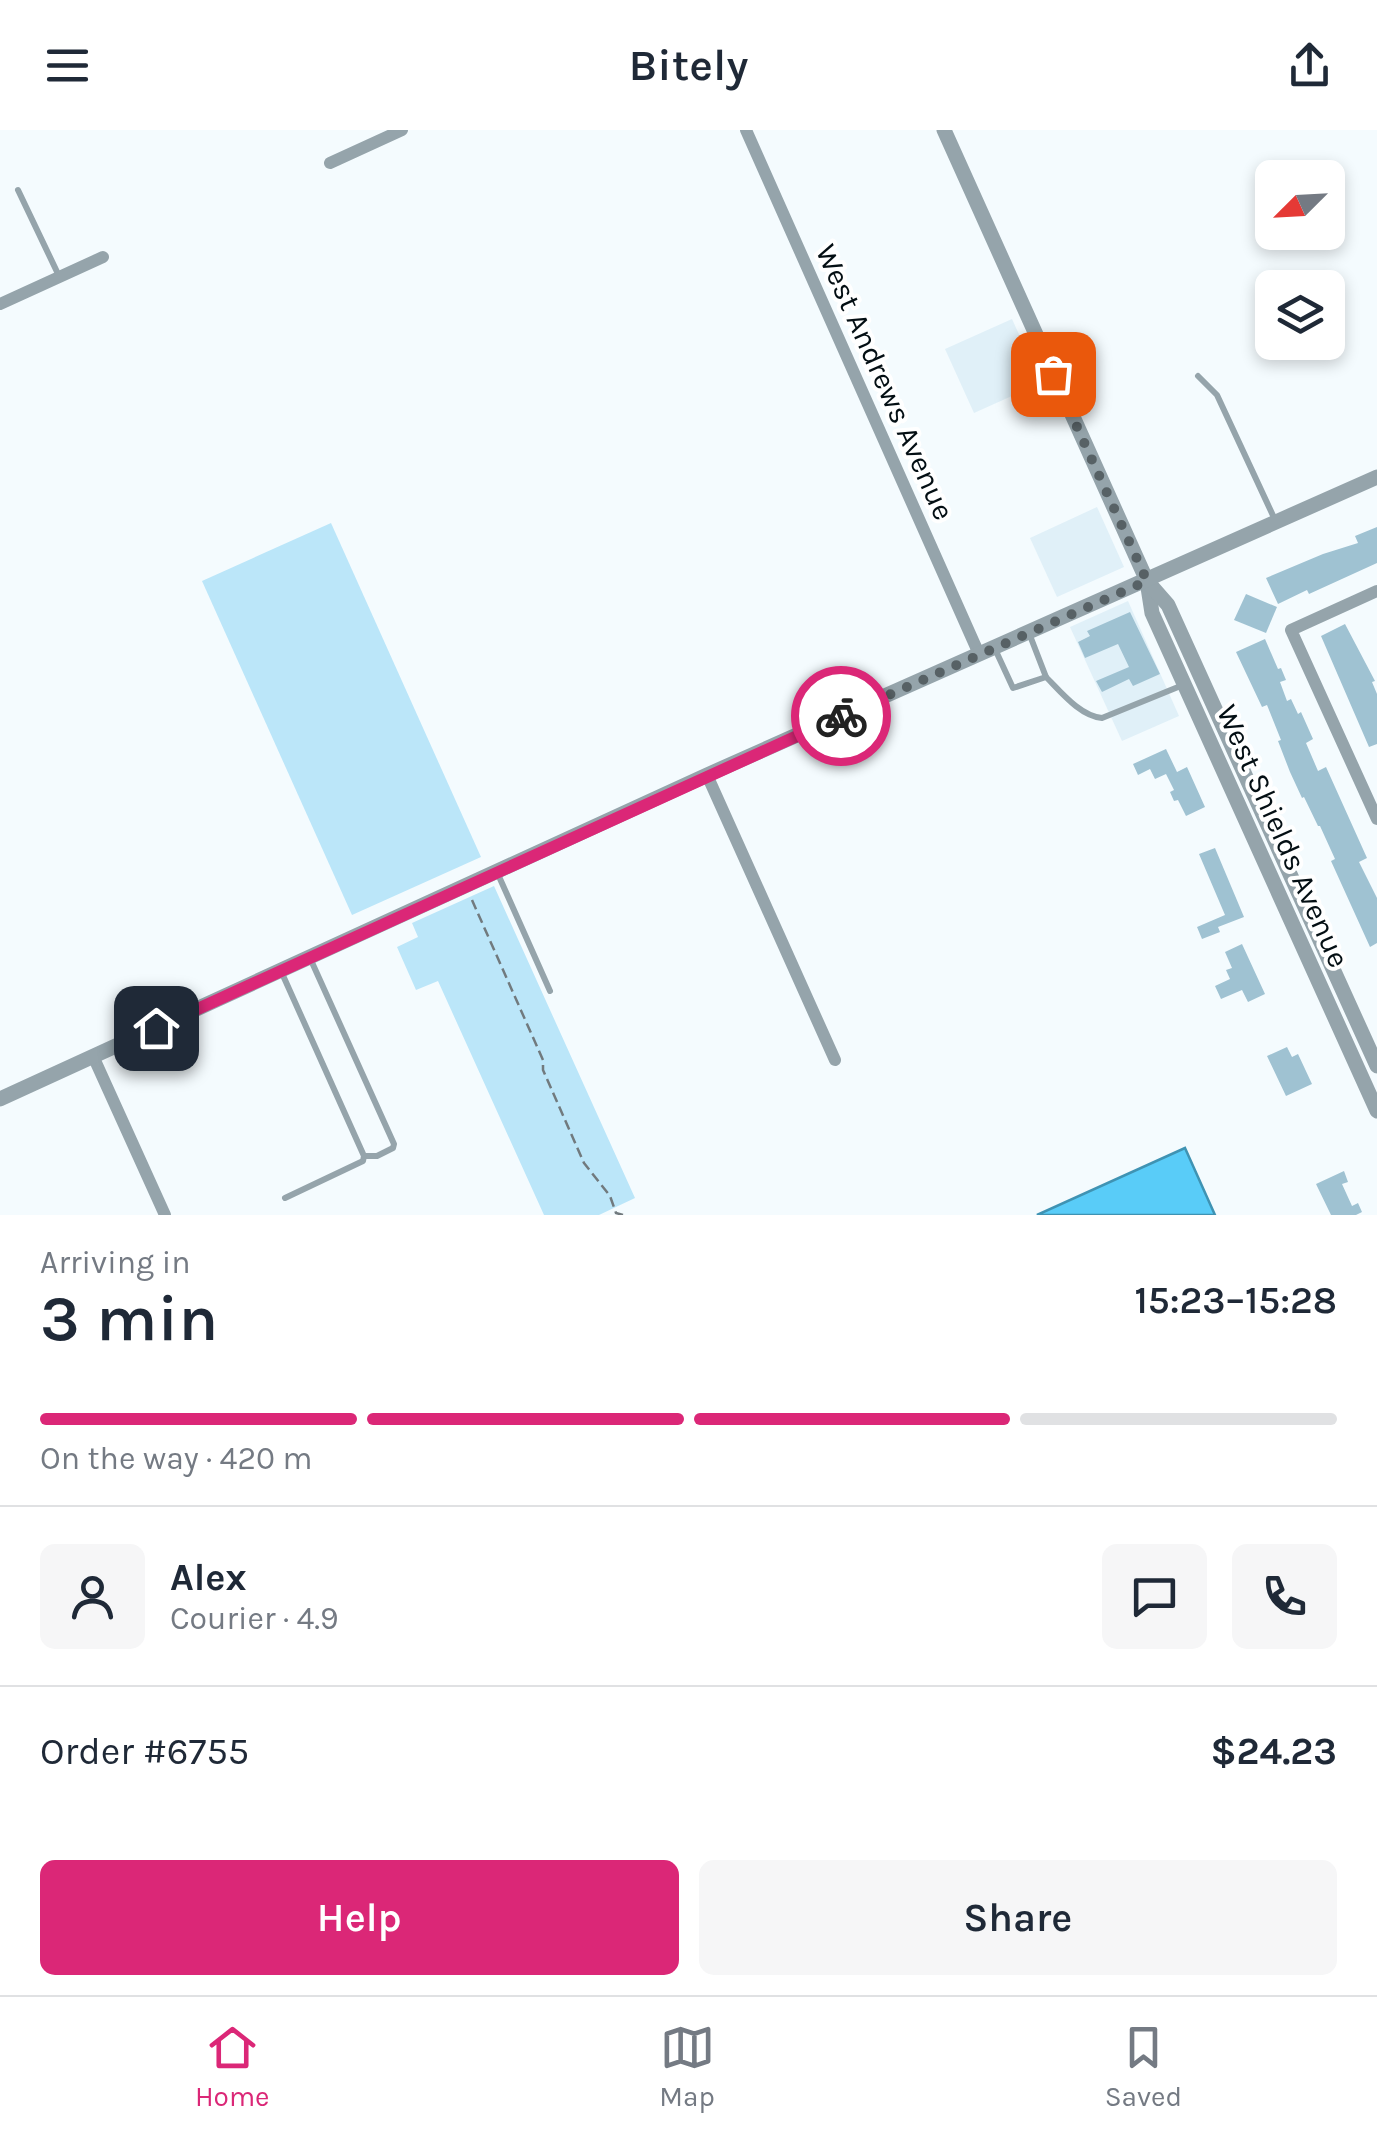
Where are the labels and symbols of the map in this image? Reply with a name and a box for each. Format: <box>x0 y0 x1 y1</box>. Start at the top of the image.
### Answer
north arrow <box>1255 160 1345 250</box>
street label: West Andrews Avenue <box>808 238 962 526</box>
pin <box>1011 332 1096 417</box>
courier <box>791 666 891 766</box>
street label: West Shields Avenue <box>1209 699 1357 973</box>
pin <box>114 986 199 1071</box>

